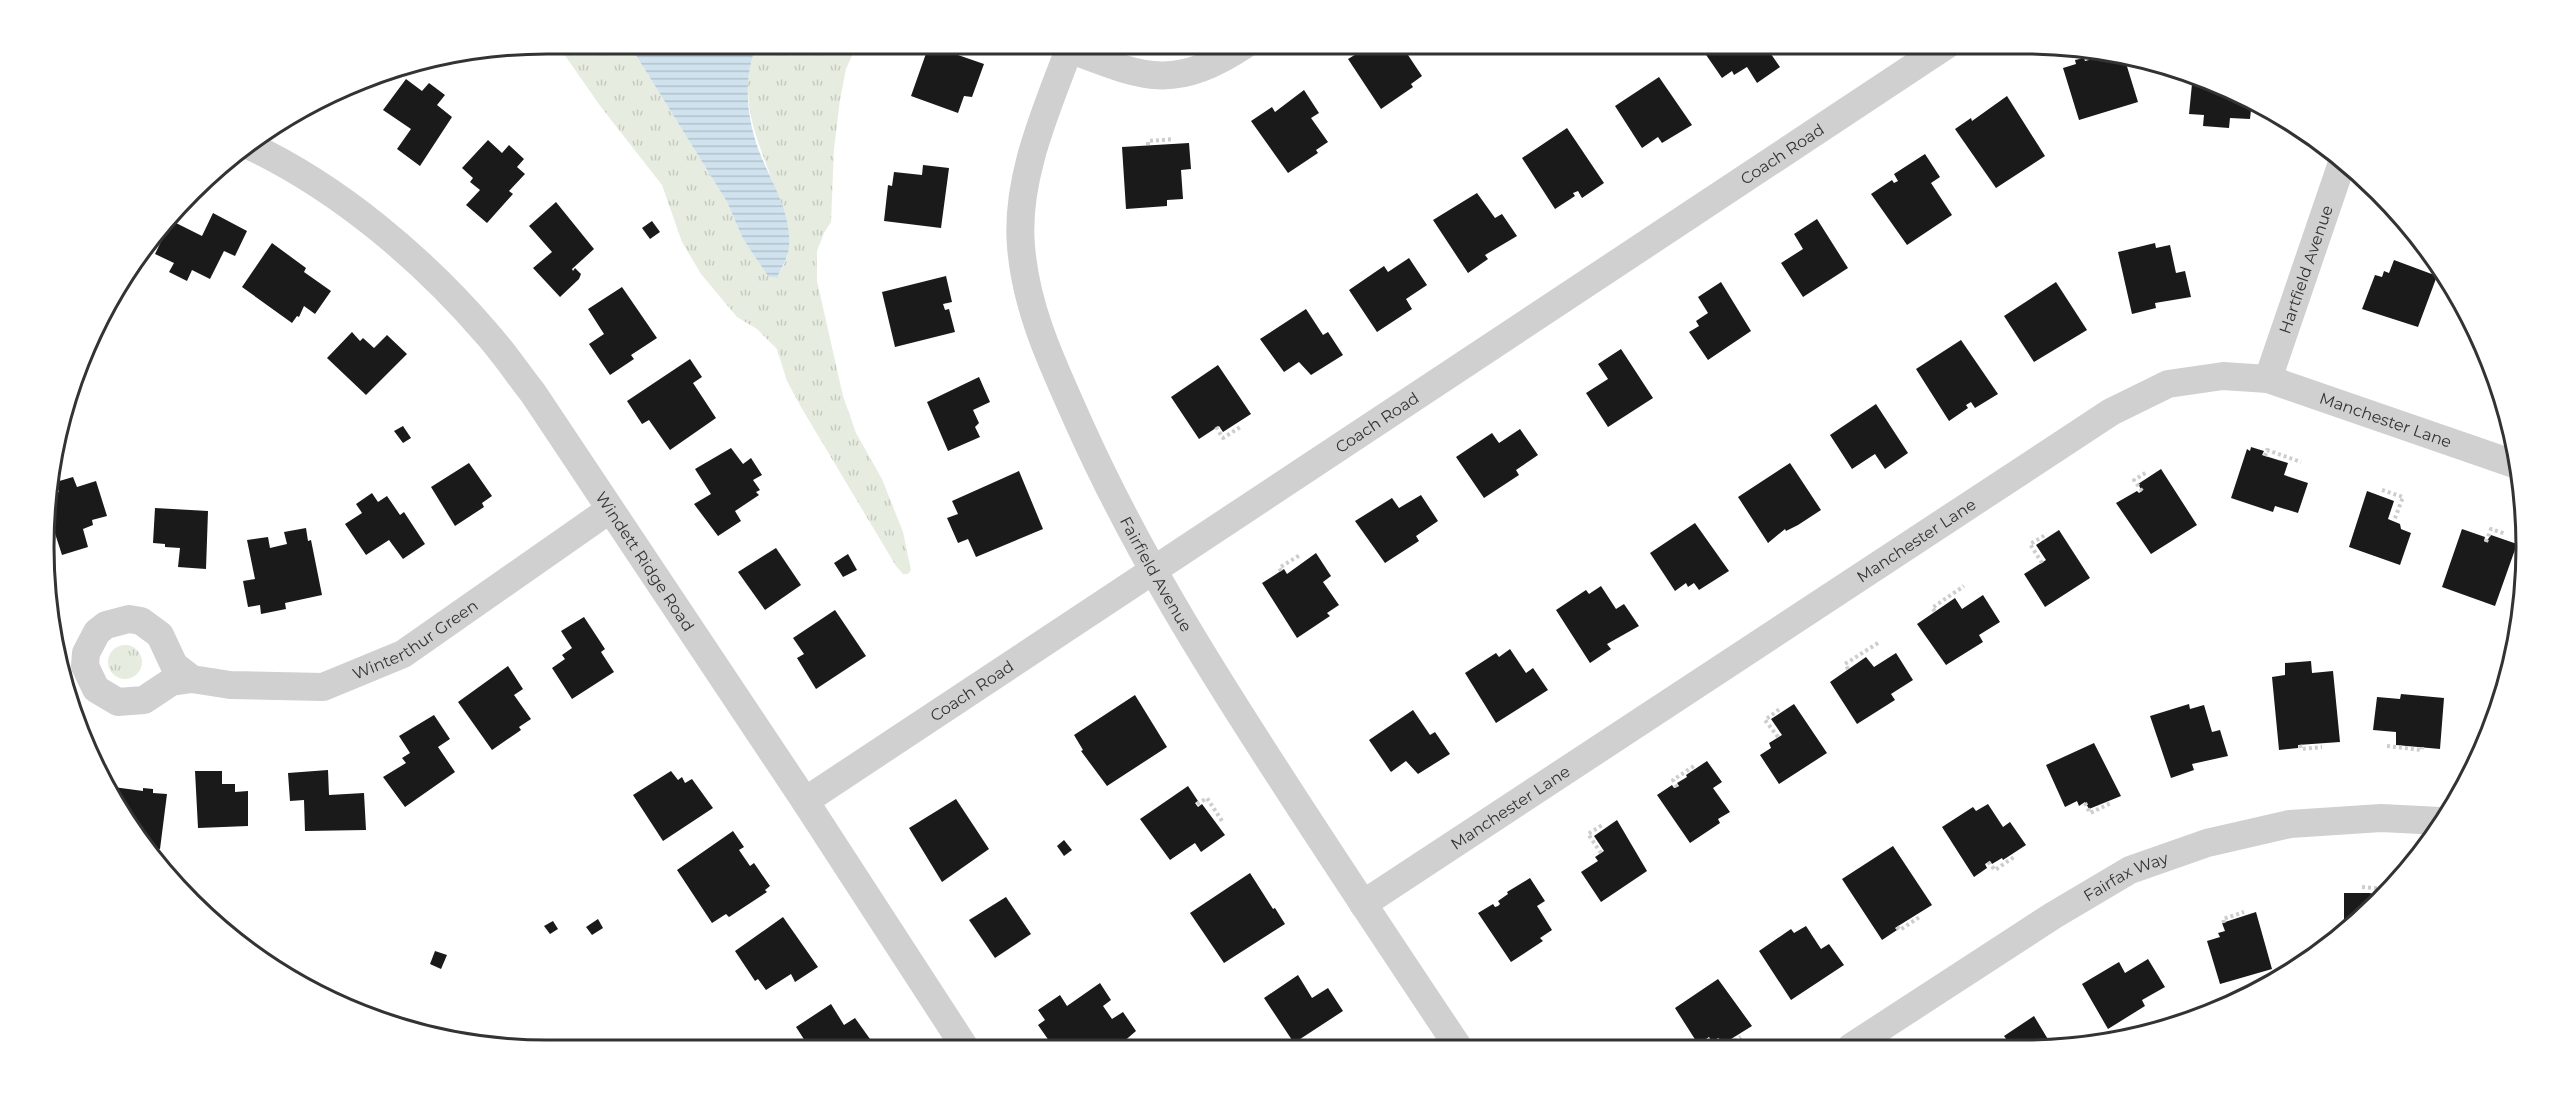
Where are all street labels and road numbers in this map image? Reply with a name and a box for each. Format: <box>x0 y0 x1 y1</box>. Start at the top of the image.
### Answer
street label: Coach Road <box>1737 119 1827 188</box>
street label: Hartfield Avenue <box>2275 202 2336 336</box>
street label: Coach Road <box>1332 388 1422 457</box>
street label: Manchester Lane <box>2317 388 2454 451</box>
street label: Windett Ridge Road <box>592 488 699 635</box>
street label: Manchester Lane <box>1853 494 1979 586</box>
street label: Fairfield Avenue <box>1116 513 1196 635</box>
street label: Winterthur Green <box>350 595 481 683</box>
street label: Coach Road <box>926 656 1017 725</box>
street label: Manchester Lane <box>1447 761 1573 853</box>
street label: Fairfax Way <box>2080 848 2171 905</box>

